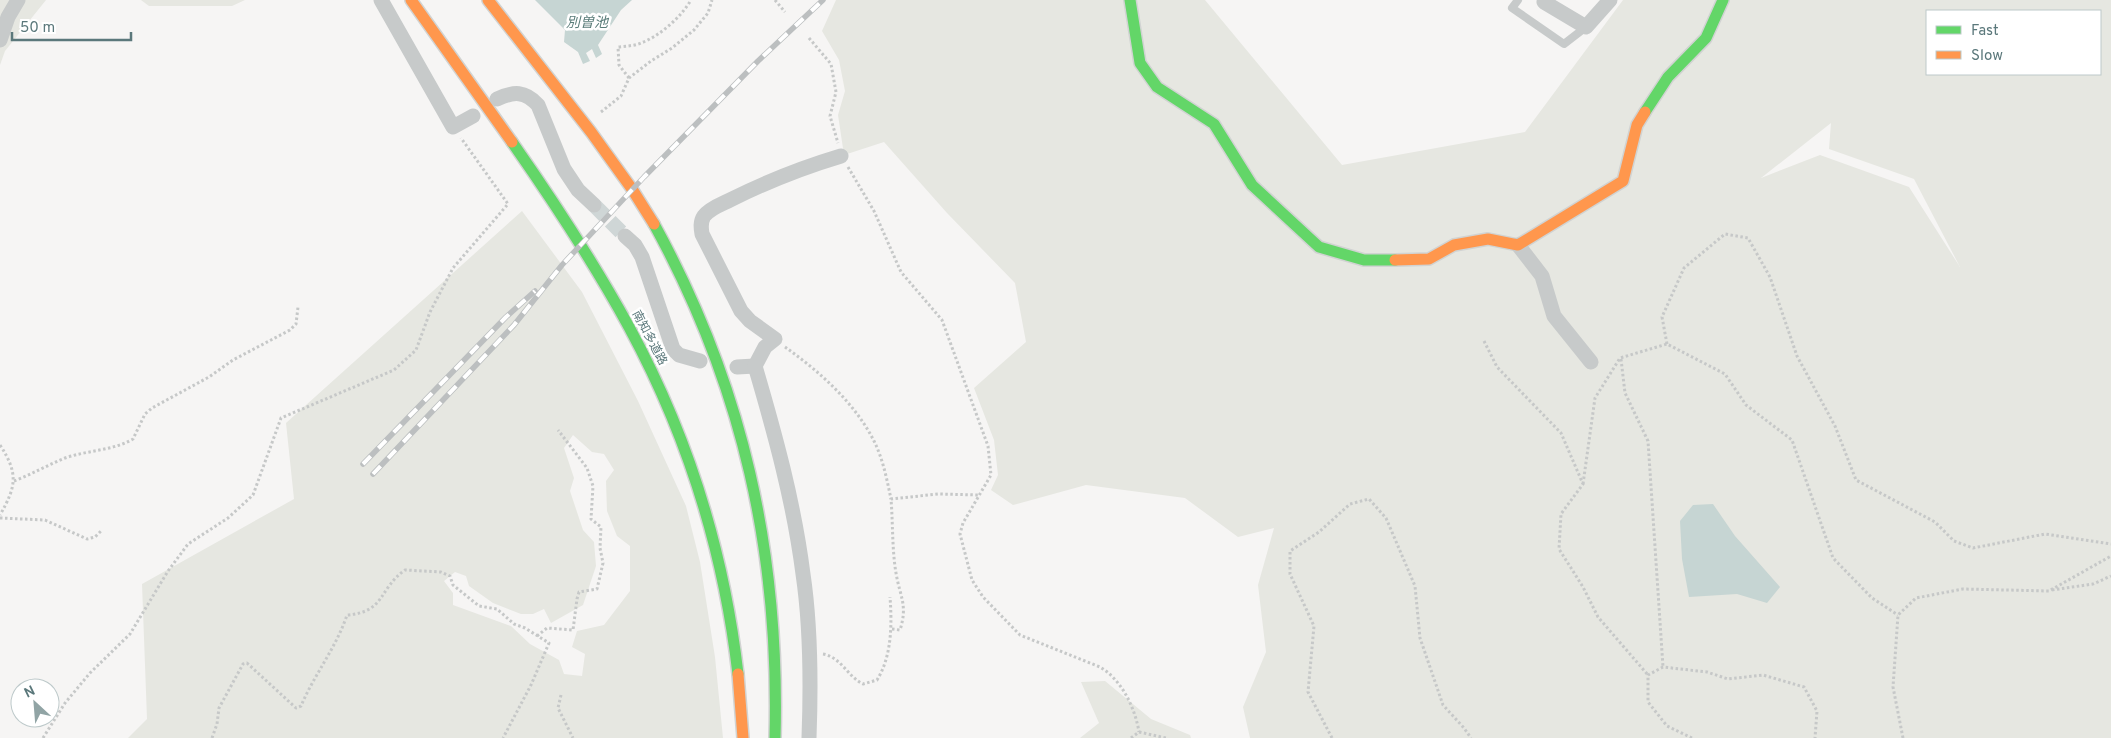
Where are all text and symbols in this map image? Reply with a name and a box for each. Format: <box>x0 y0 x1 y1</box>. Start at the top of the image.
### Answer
scale bar <box>12 10 131 42</box>
legend <box>1926 10 2101 75</box>
water label: 別曽池 <box>566 15 610 32</box>
text: 50 m <box>20 19 55 38</box>
text: Fast <box>1971 22 1999 41</box>
text: Slow <box>1971 47 2003 66</box>
street label: 南知多道路 <box>628 308 670 368</box>
north arrow <box>10 678 60 728</box>
text: N <box>22 683 38 703</box>

